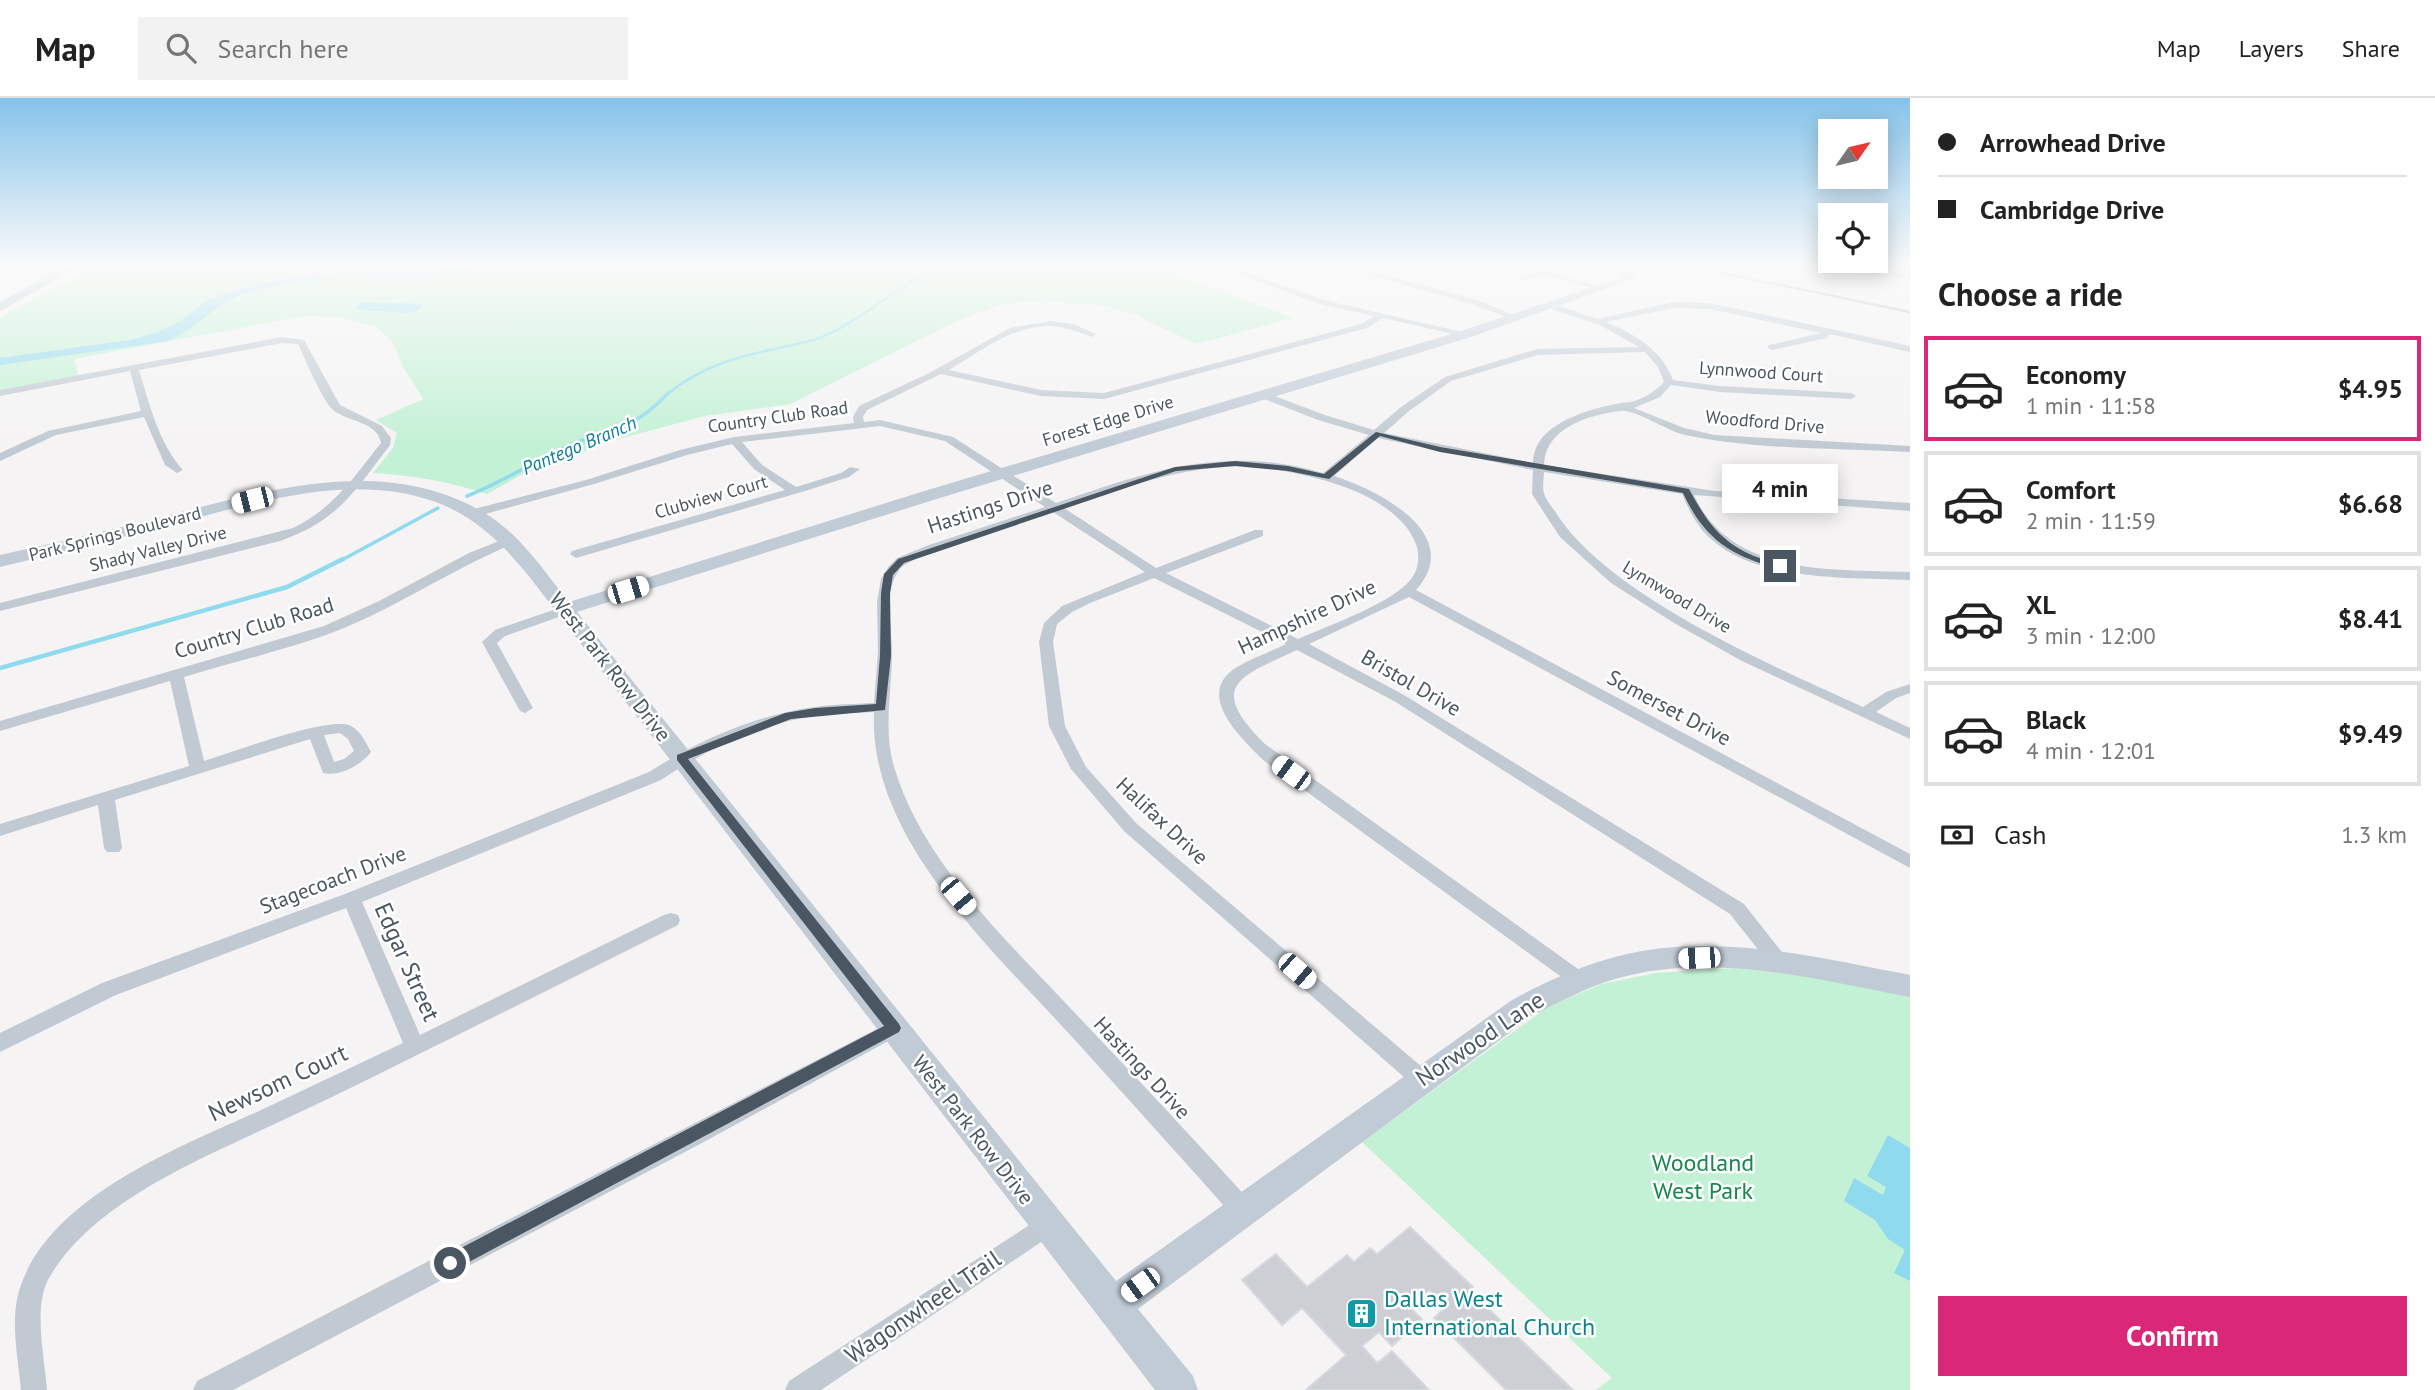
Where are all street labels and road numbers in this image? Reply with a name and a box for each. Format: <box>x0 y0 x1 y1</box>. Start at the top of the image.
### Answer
street label: Lynnwood Court <box>1698 356 1824 387</box>
street label: Forest Edge Drive <box>1039 390 1176 451</box>
street label: Country Club Road <box>706 395 850 438</box>
street label: Woodford Drive <box>1705 405 1825 438</box>
street label: Clubview Court <box>652 469 770 524</box>
street label: Hastings Drive <box>924 474 1056 540</box>
street label: Park Springs Boulevard <box>26 501 203 566</box>
street label: Shady Valley Drive <box>87 520 229 577</box>
street label: Lynnwood Drive <box>1619 555 1736 638</box>
street label: Hampshire Drive <box>1233 573 1380 660</box>
street label: West Park Row Drive <box>544 586 677 747</box>
street label: Country Club Road <box>171 590 337 665</box>
street label: Bristol Drive <box>1357 643 1466 722</box>
street label: Somerset Drive <box>1603 664 1736 752</box>
street label: Halifax Drive <box>1111 771 1214 870</box>
street label: Stagecoach Drive <box>256 839 410 920</box>
street label: Edgar Street <box>368 898 447 1026</box>
street label: Norwood Lane <box>1409 984 1550 1093</box>
street label: Hastings Drive <box>1088 1011 1197 1125</box>
street label: Newsom Court <box>203 1037 352 1128</box>
street label: West Park Row Drive <box>907 1049 1040 1210</box>
street label: Wagonwheel Trail <box>839 1243 1007 1370</box>

